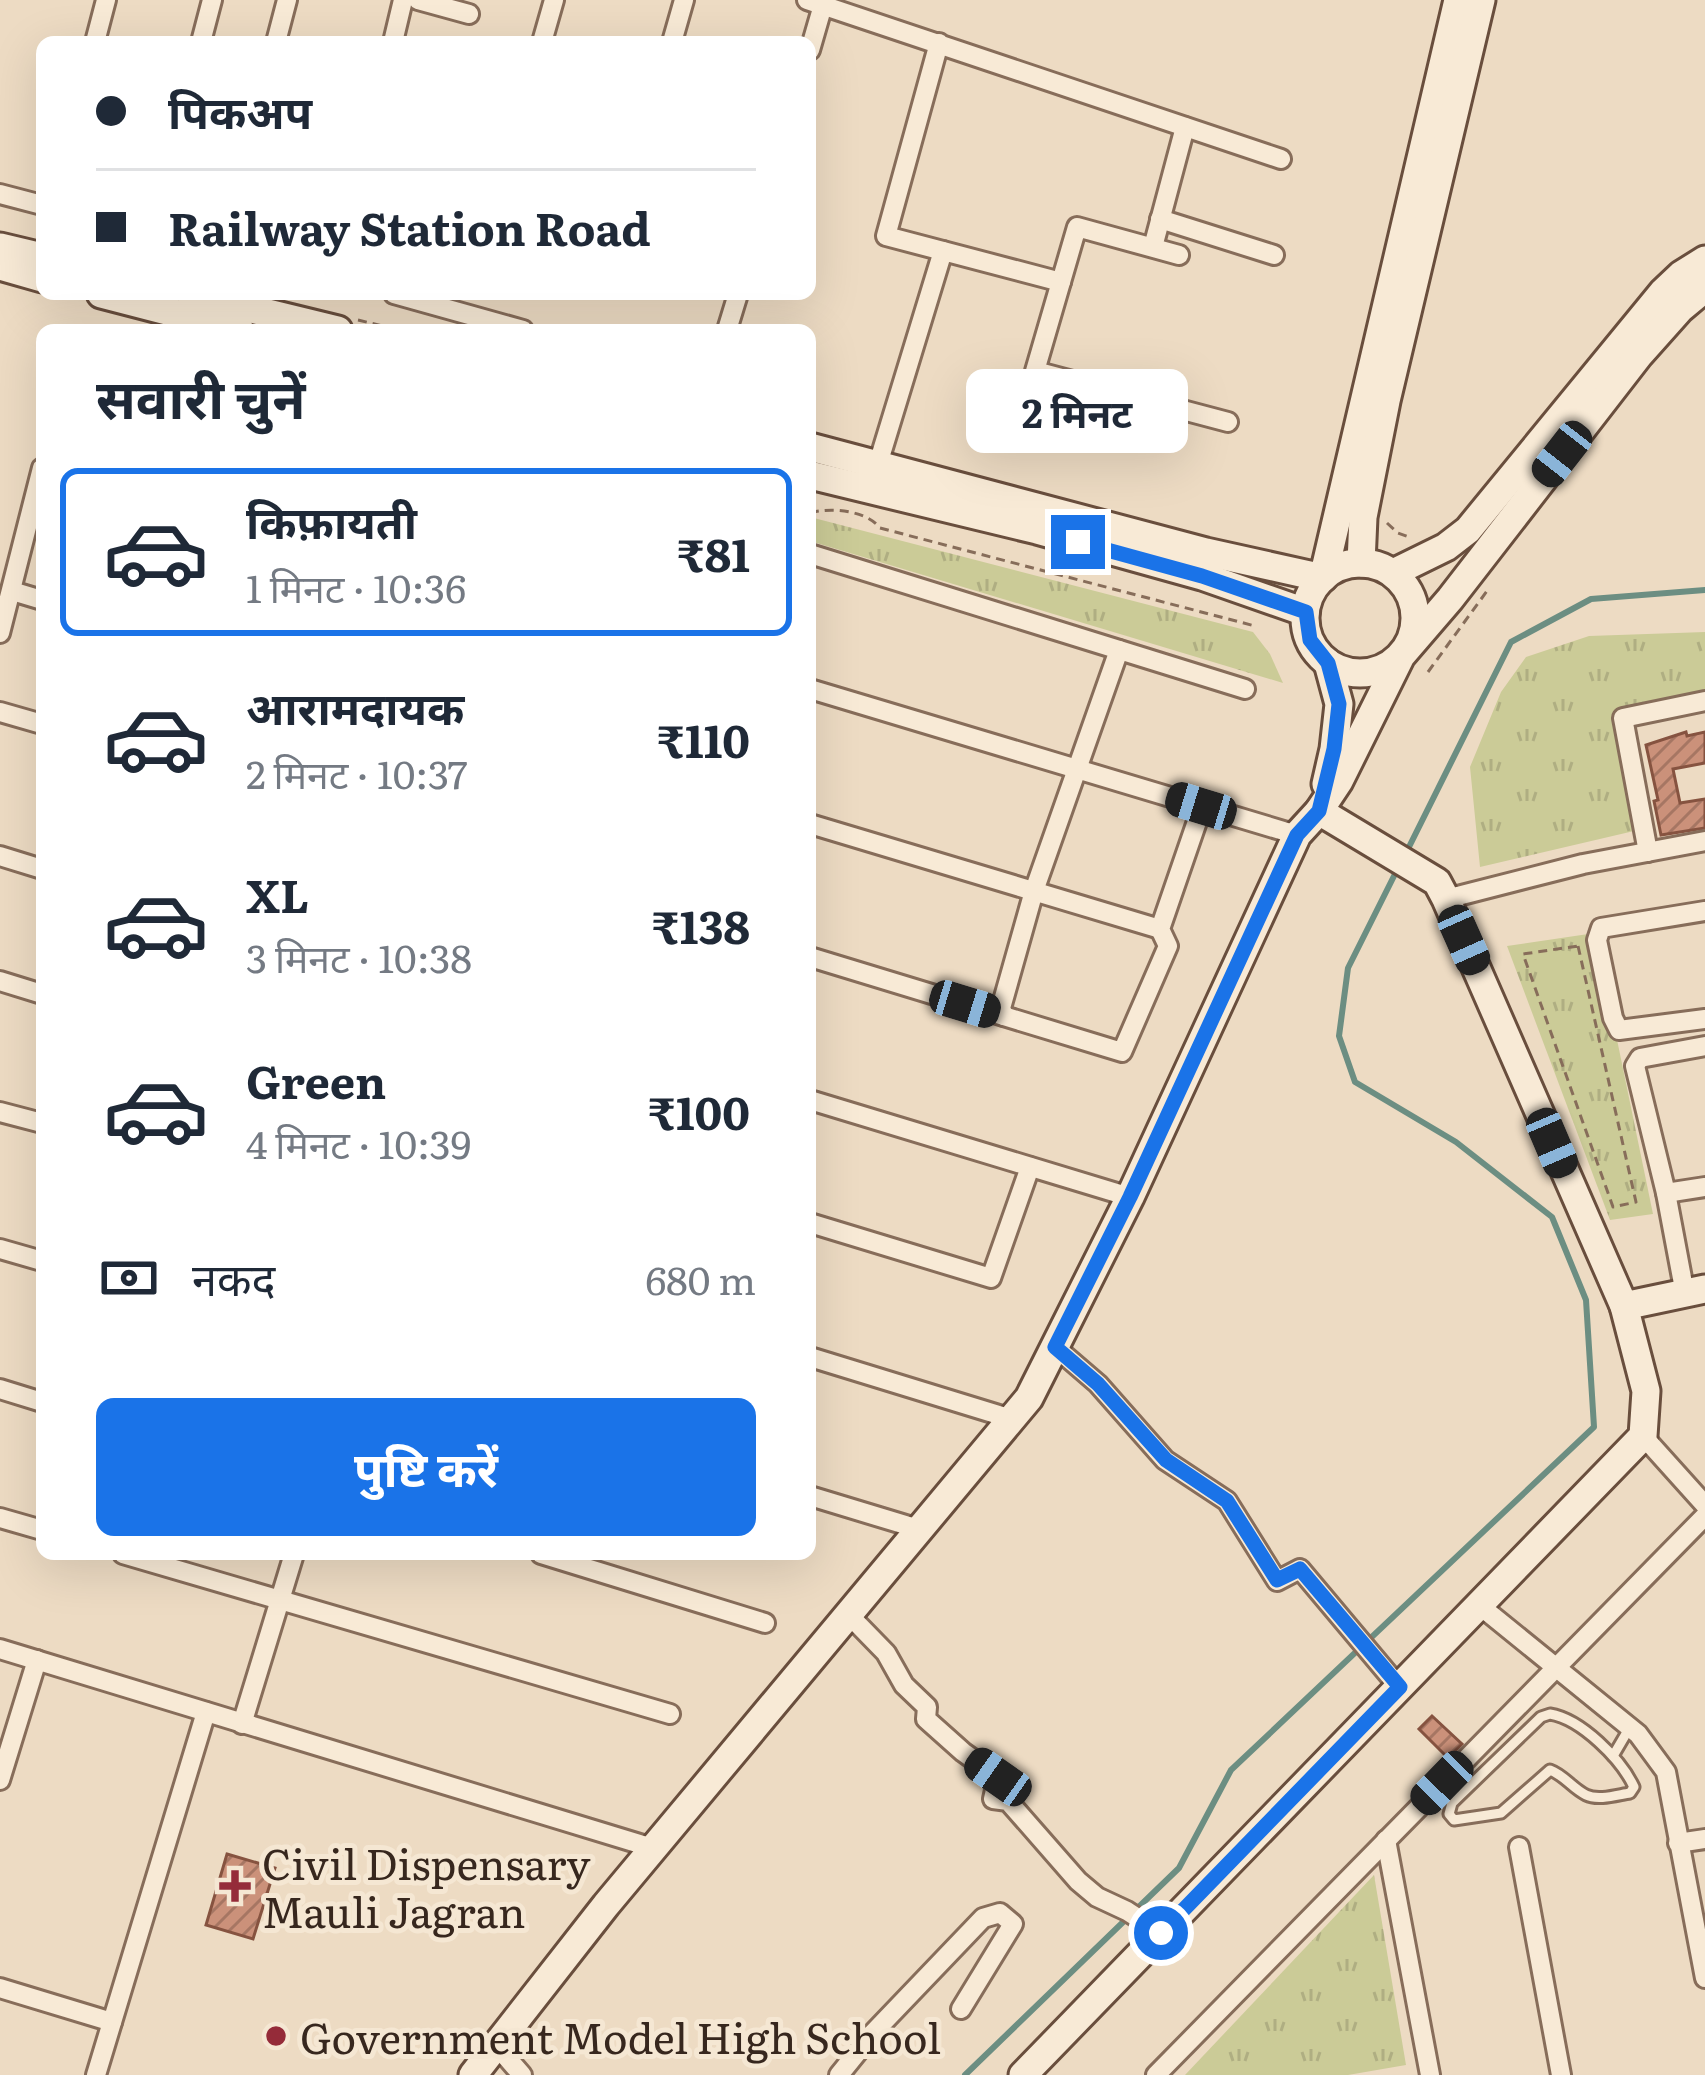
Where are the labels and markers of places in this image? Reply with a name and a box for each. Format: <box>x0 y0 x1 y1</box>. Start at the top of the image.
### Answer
place label: Civil Dispensary Mauli Jagran <box>262 1831 591 1941</box>
marker: Civil Dispensary Mauli Jagran <box>219 1870 251 1902</box>
place label: Government Model High School <box>300 2005 941 2067</box>
marker: Government Model High School <box>263 2023 289 2049</box>

